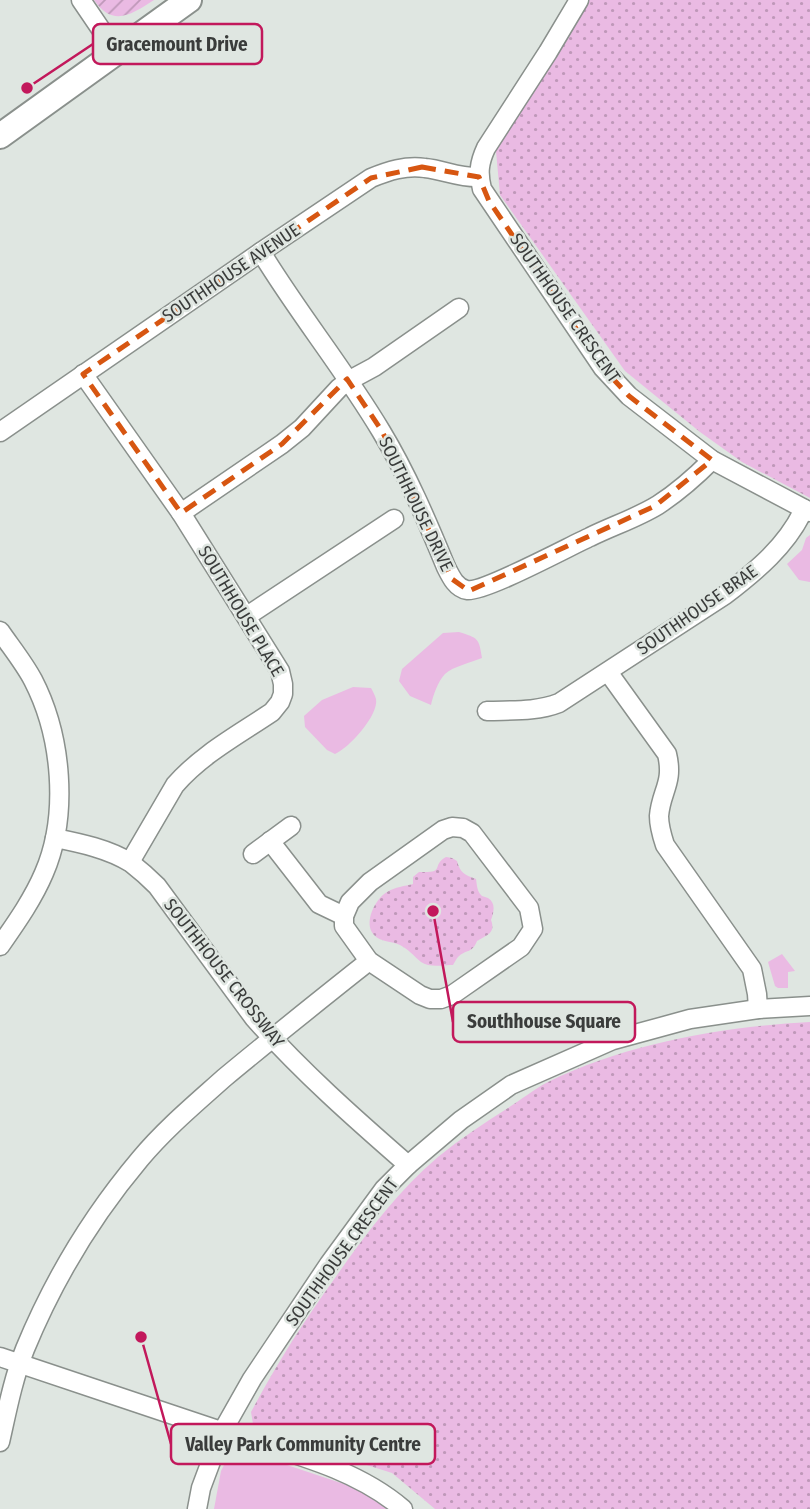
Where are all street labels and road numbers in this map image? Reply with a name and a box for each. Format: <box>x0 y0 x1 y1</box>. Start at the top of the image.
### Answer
street label: SOUTHHOUSE AVENUE <box>158 219 304 327</box>
street label: SOUTHHOUSE CRESCENT <box>505 229 625 387</box>
street label: SOUTHHOUSE DRIVE <box>374 433 458 575</box>
street label: SOUTHHOUSE PLACE <box>193 542 289 680</box>
street label: SOUTHHOUSE BRAE <box>633 560 761 660</box>
street label: SOUTHHOUSE CROSSWAY <box>159 894 289 1052</box>
street label: SOUTHHOUSE CRESCENT <box>281 1173 403 1330</box>

